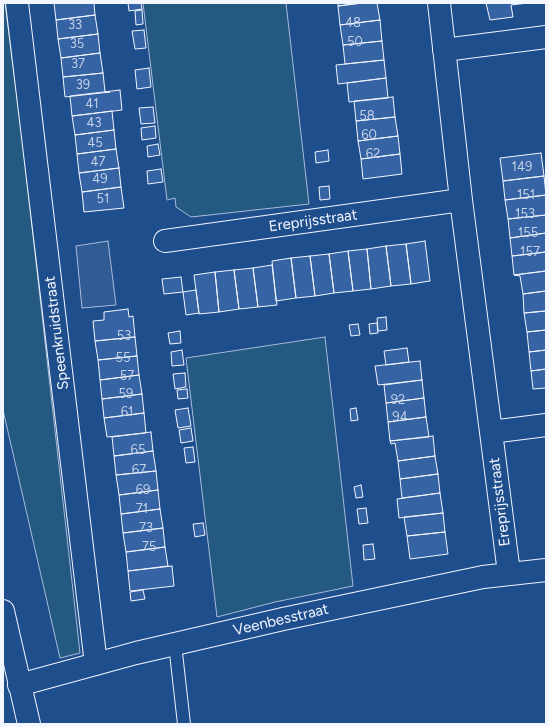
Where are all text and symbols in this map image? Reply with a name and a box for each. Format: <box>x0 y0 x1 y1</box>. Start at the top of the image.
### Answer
house number: 48 <box>345 15 361 31</box>
house number: 33 <box>68 17 82 33</box>
house number: 50 <box>347 34 363 50</box>
house number: 35 <box>70 36 84 52</box>
house number: 37 <box>71 56 85 72</box>
house number: 39 <box>76 77 90 93</box>
house number: 41 <box>85 96 99 112</box>
house number: 58 <box>359 108 375 124</box>
house number: 43 <box>86 115 102 131</box>
house number: 60 <box>361 127 377 143</box>
house number: 45 <box>87 135 103 151</box>
house number: 62 <box>366 146 380 162</box>
house number: 47 <box>90 154 106 170</box>
house number: 149 <box>512 159 532 175</box>
house number: 49 <box>92 171 108 187</box>
house number: 151 <box>517 187 535 203</box>
house number: 51 <box>97 191 109 207</box>
street label: Ereprijsstraat <box>268 206 358 236</box>
house number: 153 <box>515 206 535 222</box>
house number: 155 <box>518 225 538 241</box>
house number: 157 <box>520 244 540 260</box>
street label: Speenkruidstraat <box>41 275 73 391</box>
house number: 53 <box>117 328 131 344</box>
house number: 55 <box>116 350 130 366</box>
house number: 57 <box>120 368 134 384</box>
house number: 59 <box>119 386 133 402</box>
house number: 92 <box>391 392 405 408</box>
house number: 61 <box>121 404 133 420</box>
house number: 94 <box>392 409 408 425</box>
house number: 65 <box>131 442 145 458</box>
street label: Ereprijsstraat <box>486 457 514 547</box>
house number: 67 <box>132 462 146 478</box>
house number: 69 <box>136 482 150 498</box>
house number: 71 <box>136 501 148 517</box>
house number: 73 <box>139 520 153 536</box>
house number: 75 <box>142 539 156 555</box>
street label: Veenbesstraat <box>232 600 330 640</box>

